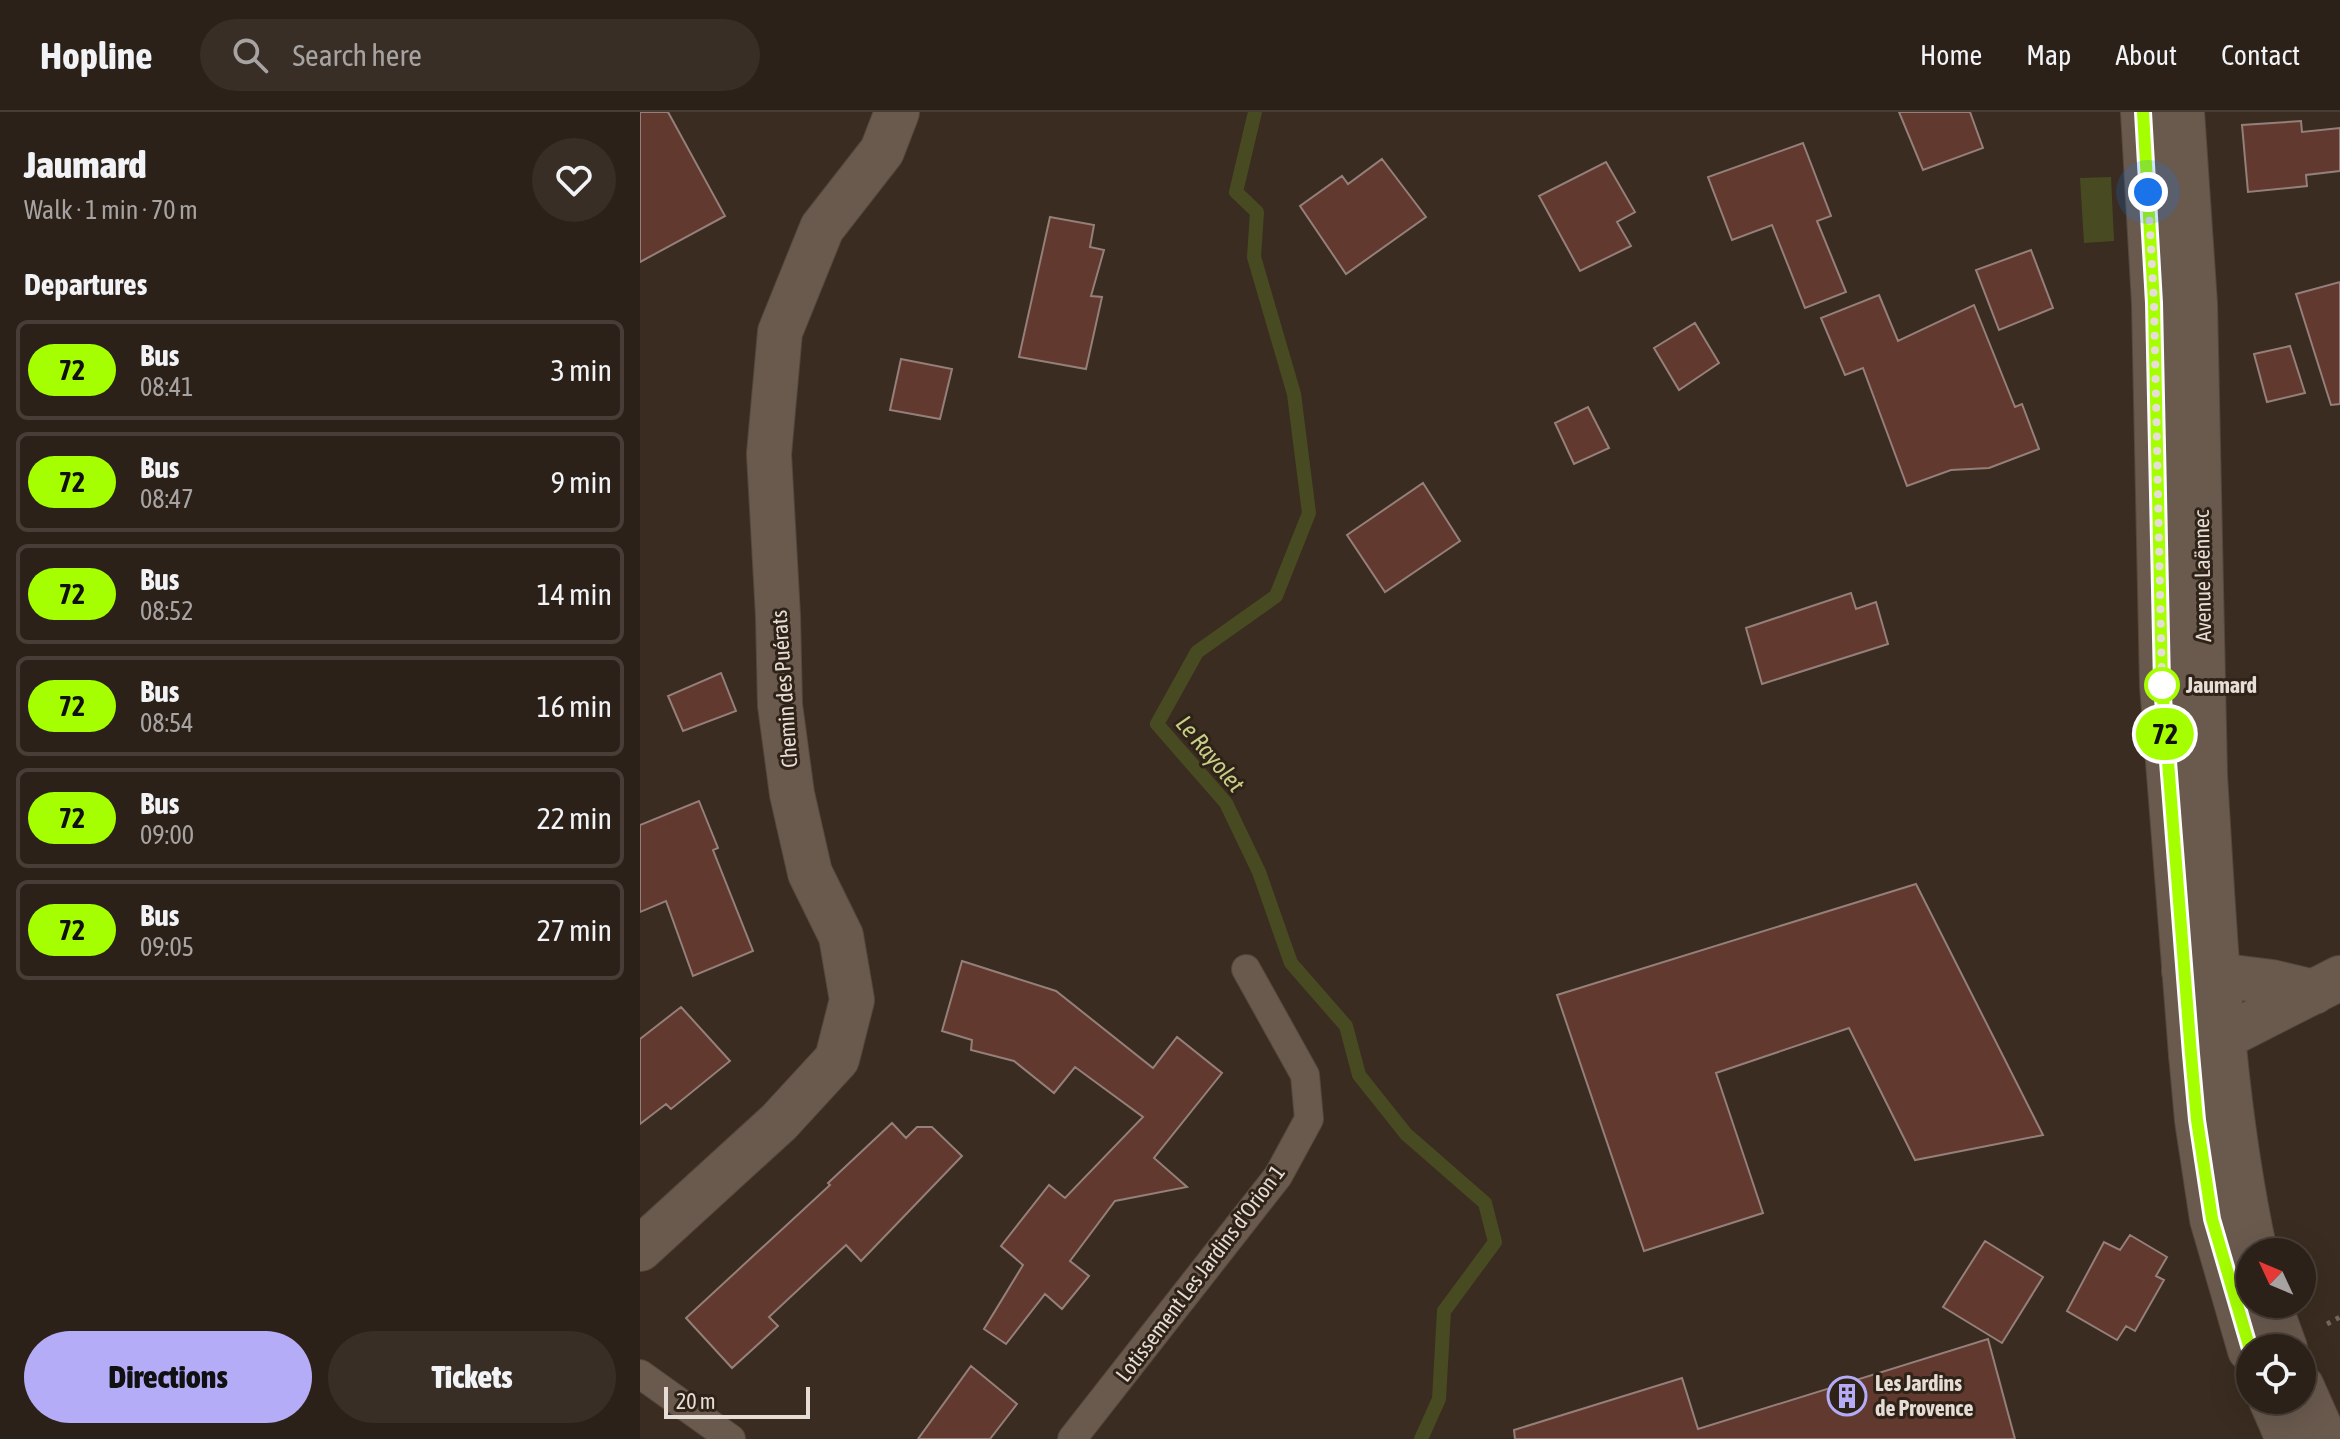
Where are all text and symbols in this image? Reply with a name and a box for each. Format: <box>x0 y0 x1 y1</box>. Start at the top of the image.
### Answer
search box <box>200 19 760 91</box>
icon: search <box>228 33 272 77</box>
text: Hopline <box>40 34 152 77</box>
text: Search here <box>292 38 422 72</box>
text: Home <box>1920 39 1982 71</box>
text: Map <box>2026 39 2071 71</box>
text: About <box>2115 39 2177 71</box>
text: Contact <box>2221 39 2300 71</box>
button: heart <box>532 138 616 222</box>
text: Jaumard <box>24 143 146 186</box>
your location <box>2128 172 2168 212</box>
text: Walk · 1 min · 70 m <box>24 195 198 225</box>
text: Departures <box>24 267 147 301</box>
text: Bus <box>140 338 179 372</box>
text: 3 min <box>551 353 612 387</box>
text: 72 <box>59 354 85 386</box>
text: 08:41 <box>140 372 194 402</box>
text: Bus <box>140 450 179 484</box>
text: 9 min <box>551 465 612 499</box>
text: 72 <box>59 466 85 498</box>
text: 08:47 <box>140 484 194 514</box>
street label: Avenue Laënnec <box>2188 509 2216 642</box>
text: Bus <box>140 562 179 596</box>
text: 14 min <box>537 577 612 611</box>
text: 72 <box>59 578 85 610</box>
text: 08:52 <box>140 596 194 626</box>
street label: Chemin des Puérats <box>766 609 802 769</box>
marker: Jaumard <box>2145 668 2179 702</box>
place label: Jaumard <box>2185 672 2257 698</box>
text: Bus <box>140 674 179 708</box>
text: 16 min <box>537 689 612 723</box>
text: 72 <box>59 690 85 722</box>
text: 08:54 <box>140 708 194 738</box>
line badge: 72 <box>2129 708 2201 760</box>
water label: Le Rayolet <box>1171 710 1250 797</box>
text: 72 <box>2152 718 2178 750</box>
text: Bus <box>140 786 179 820</box>
text: 22 min <box>537 801 612 835</box>
text: 72 <box>59 802 85 834</box>
text: 09:00 <box>140 820 194 850</box>
text: Bus <box>140 898 179 932</box>
text: 27 min <box>537 913 612 947</box>
text: 72 <box>59 914 85 946</box>
text: 09:05 <box>140 932 194 962</box>
street label: Lotissement Les Jardins d'Orion 1 <box>1110 1160 1290 1386</box>
north arrow <box>2236 1238 2316 1318</box>
map controls <box>2236 1238 2316 1414</box>
button: Directions <box>24 1331 312 1423</box>
button: Tickets <box>328 1331 616 1423</box>
button: locate <box>2236 1334 2316 1414</box>
place label: Les Jardins de Provence <box>1875 1370 1973 1421</box>
building icon: Les Jardins de Provence <box>1826 1375 1868 1417</box>
scale bar <box>664 1383 810 1419</box>
text: 20 m <box>676 1388 716 1414</box>

